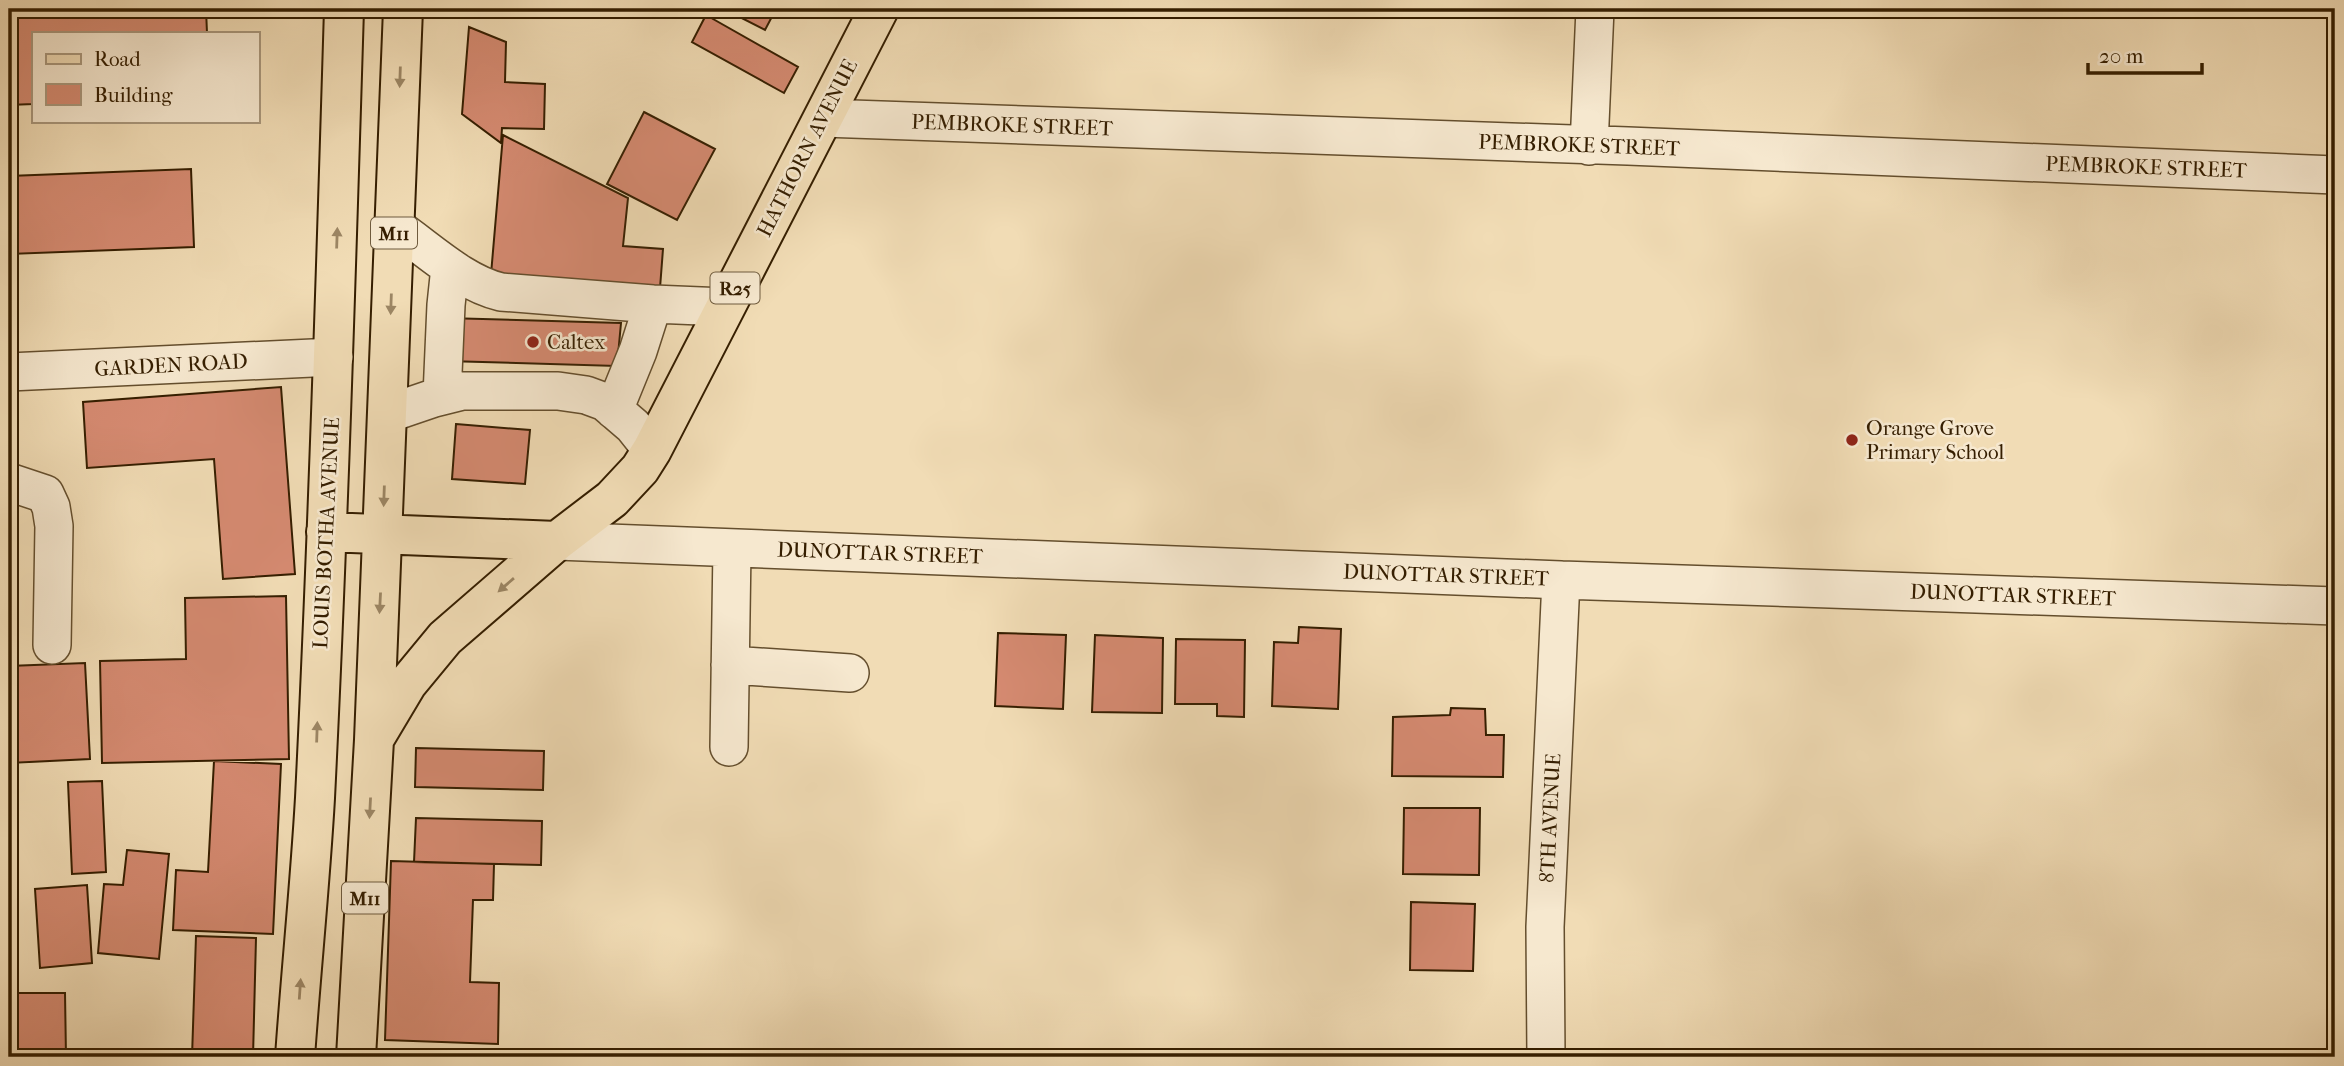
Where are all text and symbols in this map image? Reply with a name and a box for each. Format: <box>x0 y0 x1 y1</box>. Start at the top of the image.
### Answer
legend <box>32 32 259 122</box>
scale bar <box>2088 32 2202 76</box>
text: 20 m <box>2099 44 2144 68</box>
text: Road <box>94 47 141 71</box>
street label: HATHORN AVENUE <box>752 55 862 241</box>
one-way arrow <box>395 66 406 88</box>
text: Building <box>94 83 173 107</box>
street label: PEMBROKE STREET <box>911 109 1114 141</box>
street label: PEMBROKE STREET <box>1478 129 1681 161</box>
street label: PEMBROKE STREET <box>2045 151 2248 183</box>
road number: M11 <box>371 218 417 248</box>
one-way arrow <box>332 227 343 249</box>
road number: R25 <box>710 272 760 304</box>
one-way arrow <box>385 293 396 315</box>
place label: Caltex <box>547 330 605 354</box>
marker: Caltex <box>525 334 541 350</box>
street label: GARDEN ROAD <box>94 349 248 381</box>
street label: LOUIS BOTHA AVENUE <box>308 416 344 649</box>
place label: Orange Grove Primary School <box>1866 416 2004 464</box>
marker: Orange Grove Primary School <box>1844 432 1860 448</box>
one-way arrow <box>378 485 390 507</box>
street label: DUNOTTAR STREET <box>777 537 984 569</box>
street label: DUNOTTAR STREET <box>1343 559 1550 591</box>
one-way arrow <box>497 577 514 592</box>
street label: DUNOTTAR STREET <box>1910 579 2117 611</box>
one-way arrow <box>374 592 385 614</box>
one-way arrow <box>312 721 323 743</box>
street label: 8TH AVENUE <box>1535 752 1565 883</box>
one-way arrow <box>364 797 375 819</box>
road number: M11 <box>342 882 388 914</box>
one-way arrow <box>295 978 306 1000</box>

